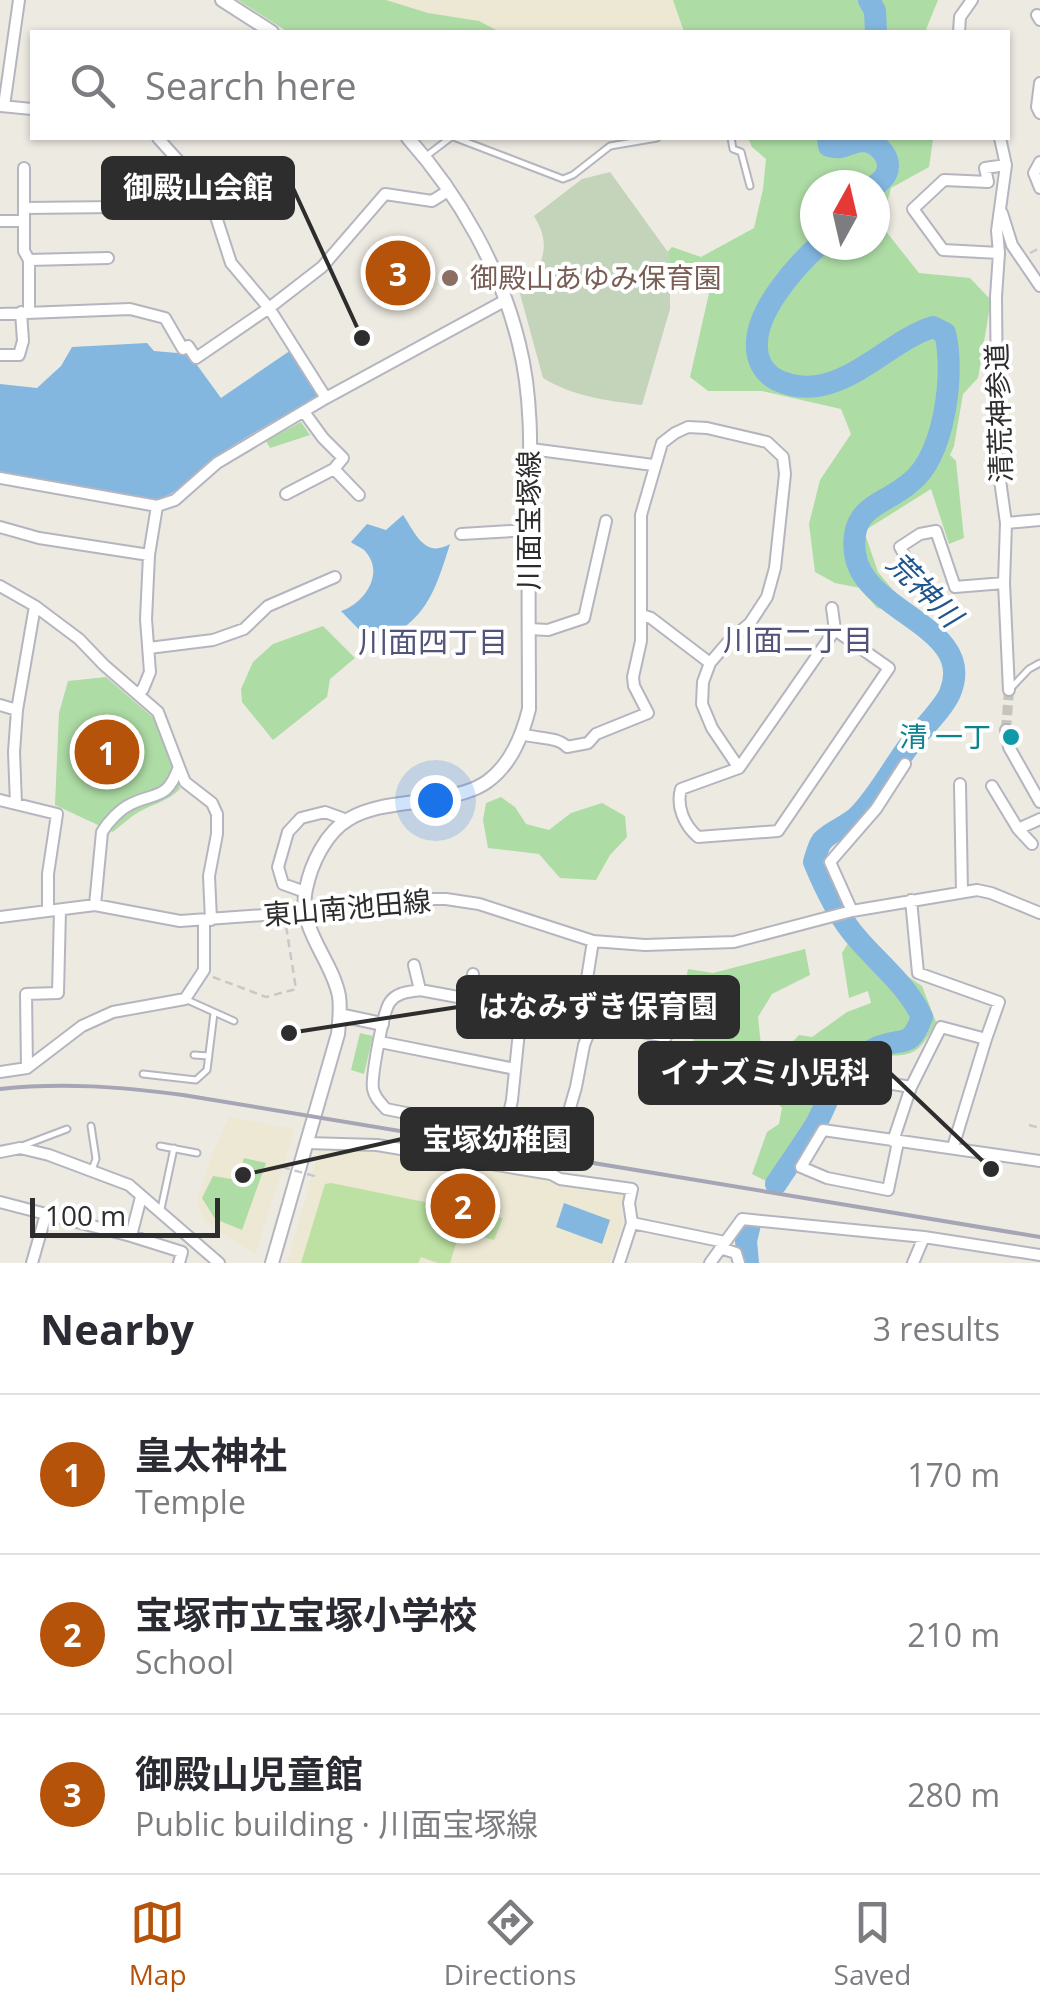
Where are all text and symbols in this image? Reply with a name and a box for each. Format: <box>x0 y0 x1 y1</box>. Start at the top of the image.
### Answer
search box <box>30 30 1010 140</box>
icon: search <box>65 58 120 113</box>
text: Search here <box>145 59 357 111</box>
callout: 御殿山会館 <box>103 158 293 218</box>
text: 御殿山会館 <box>123 166 273 207</box>
north arrow <box>800 170 890 260</box>
pin: 3 <box>366 236 430 310</box>
place label: 御殿山あゆみ保育園 <box>470 258 722 296</box>
marker: 御殿山あゆみ保育園 <box>439 267 461 289</box>
street label: 清荒神参道 <box>977 342 1019 484</box>
street label: 川面宝塚線 <box>509 450 547 590</box>
water label: 荒神川 <box>879 543 973 637</box>
district label: 川面二丁目 <box>723 619 873 660</box>
district label: 川面四丁目 <box>358 621 508 662</box>
pin: 1 <box>74 714 140 790</box>
place label: 清 一丁 <box>900 717 991 755</box>
marker: 清 一丁 <box>1000 726 1022 748</box>
your location <box>410 775 461 826</box>
street label: 東山南池田線 <box>262 881 432 933</box>
callout: はなみずき保育園 <box>458 977 738 1037</box>
text: はなみずき保育園 <box>478 985 718 1026</box>
callout: イナズミ小児科 <box>640 1043 890 1103</box>
text: イナズミ小児科 <box>660 1051 870 1092</box>
callout: 宝塚幼稚園 <box>402 1109 592 1169</box>
text: 宝塚幼稚園 <box>422 1118 572 1159</box>
pin: 2 <box>430 1168 496 1244</box>
scale bar <box>30 1193 220 1238</box>
text: 100 m <box>45 1196 126 1234</box>
text: Nearby <box>40 1300 194 1357</box>
text: 3 results <box>873 1307 1000 1350</box>
text: 皇太神社 <box>135 1428 287 1480</box>
text: 1 <box>63 1453 82 1496</box>
text: 170 m <box>907 1453 1000 1496</box>
text: Temple <box>135 1480 246 1523</box>
text: 宝塚市立宝塚小学校 <box>135 1588 477 1640</box>
text: 2 <box>63 1613 82 1656</box>
text: 210 m <box>907 1613 1000 1656</box>
text: School <box>135 1640 234 1683</box>
text: 御殿山児童館 <box>135 1747 363 1799</box>
text: 3 <box>63 1773 82 1816</box>
text: 280 m <box>907 1773 1000 1816</box>
text: Public building · 川面宝塚線 <box>135 1802 538 1845</box>
tab: Map <box>129 1895 187 1993</box>
tab: Directions <box>444 1895 576 1993</box>
tab: Saved <box>834 1895 911 1993</box>

